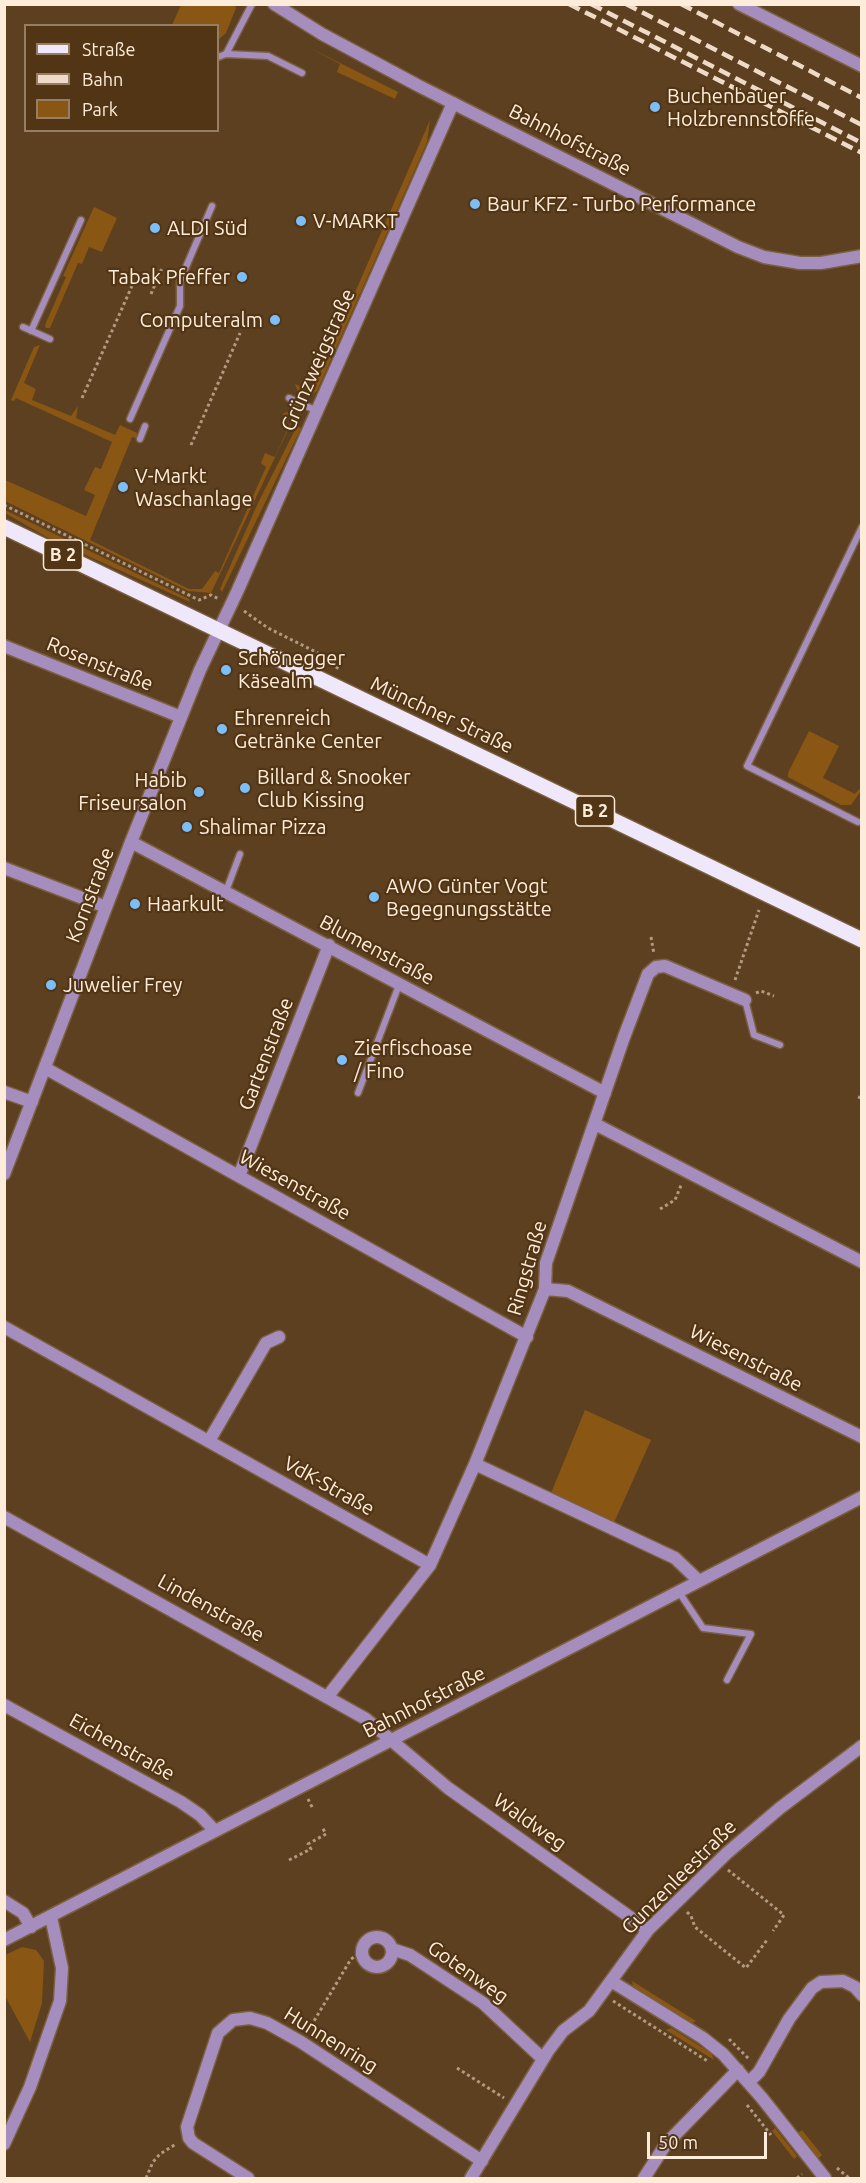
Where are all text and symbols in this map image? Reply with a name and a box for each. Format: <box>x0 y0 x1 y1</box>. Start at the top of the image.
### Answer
legend <box>24 24 219 132</box>
text: Straße <box>82 39 135 59</box>
text: Bahn <box>82 69 123 89</box>
place label: Buchenbauer Holzbrennstoffe <box>667 84 815 131</box>
text: Park <box>82 99 118 119</box>
street label: Bahnhofstraße <box>505 99 635 181</box>
marker: Buchenbauer Holzbrennstoffe <box>648 100 662 114</box>
place label: Baur KFZ - Turbo Performance <box>487 192 756 216</box>
marker: Baur KFZ - Turbo Performance <box>468 197 482 211</box>
place label: V-MARKT <box>313 209 398 233</box>
marker: V-MARKT <box>294 214 308 228</box>
place label: ALDI Süd <box>167 216 248 240</box>
marker: ALDI Süd <box>148 221 162 235</box>
place label: Tabak Pfeffer <box>108 265 230 289</box>
marker: Tabak Pfeffer <box>235 270 249 284</box>
street label: Grünzweigstraße <box>276 285 360 435</box>
place label: Computeralm <box>139 308 263 332</box>
marker: Computeralm <box>268 313 282 327</box>
place label: V-Markt Waschanlage <box>135 464 253 511</box>
marker: V-Markt Waschanlage <box>116 480 130 494</box>
road number: B 2 <box>44 540 82 570</box>
street label: Rosenstraße <box>43 632 157 696</box>
place label: Schönegger Käsealm <box>238 646 345 693</box>
marker: Schönegger Käsealm <box>219 663 233 677</box>
street label: Münchner Straße <box>367 671 517 759</box>
place label: Ehrenreich Getränke Center <box>234 706 382 753</box>
marker: Ehrenreich Getränke Center <box>215 722 229 736</box>
place label: Billard & Snooker Club Kissing <box>257 765 411 812</box>
place label: Habib Friseursalon <box>78 768 187 815</box>
marker: Billard & Snooker Club Kissing <box>238 781 252 795</box>
marker: Habib Friseursalon <box>192 785 206 799</box>
road number: B 2 <box>576 796 614 826</box>
place label: Shalimar Pizza <box>199 815 326 839</box>
marker: Shalimar Pizza <box>180 820 194 834</box>
street label: Kornstraße <box>61 844 119 946</box>
place label: AWO Günter Vogt Begegnungsstätte <box>386 874 552 921</box>
marker: AWO Günter Vogt Begegnungsstätte <box>367 890 381 904</box>
place label: Haarkult <box>147 892 224 916</box>
marker: Haarkult <box>128 897 142 911</box>
street label: Blumenstraße <box>315 910 439 990</box>
place label: Juwelier Frey <box>63 973 182 997</box>
marker: Juwelier Frey <box>44 978 58 992</box>
street label: Gartenstraße <box>233 994 299 1114</box>
place label: Zierfischoase / Fino <box>354 1036 473 1083</box>
marker: Zierfischoase / Fino <box>335 1053 349 1067</box>
street label: Wiesenstraße <box>235 1145 355 1225</box>
street label: Ringstraße <box>502 1218 552 1318</box>
street label: Wiesenstraße <box>686 1319 806 1397</box>
street label: VdK-Straße <box>279 1451 379 1521</box>
street label: Lindenstraße <box>154 1569 268 1647</box>
street label: Bahnhofstraße <box>359 1661 489 1743</box>
street label: Eichenstraße <box>65 1708 179 1786</box>
street label: Waldweg <box>489 1788 571 1856</box>
street label: Gunzenleestraße <box>617 1815 741 1939</box>
street label: Gotenweg <box>423 1935 513 2009</box>
street label: Hunnenring <box>280 2002 382 2078</box>
scale bar <box>650 2120 770 2158</box>
text: 50 m <box>658 2132 698 2152</box>

